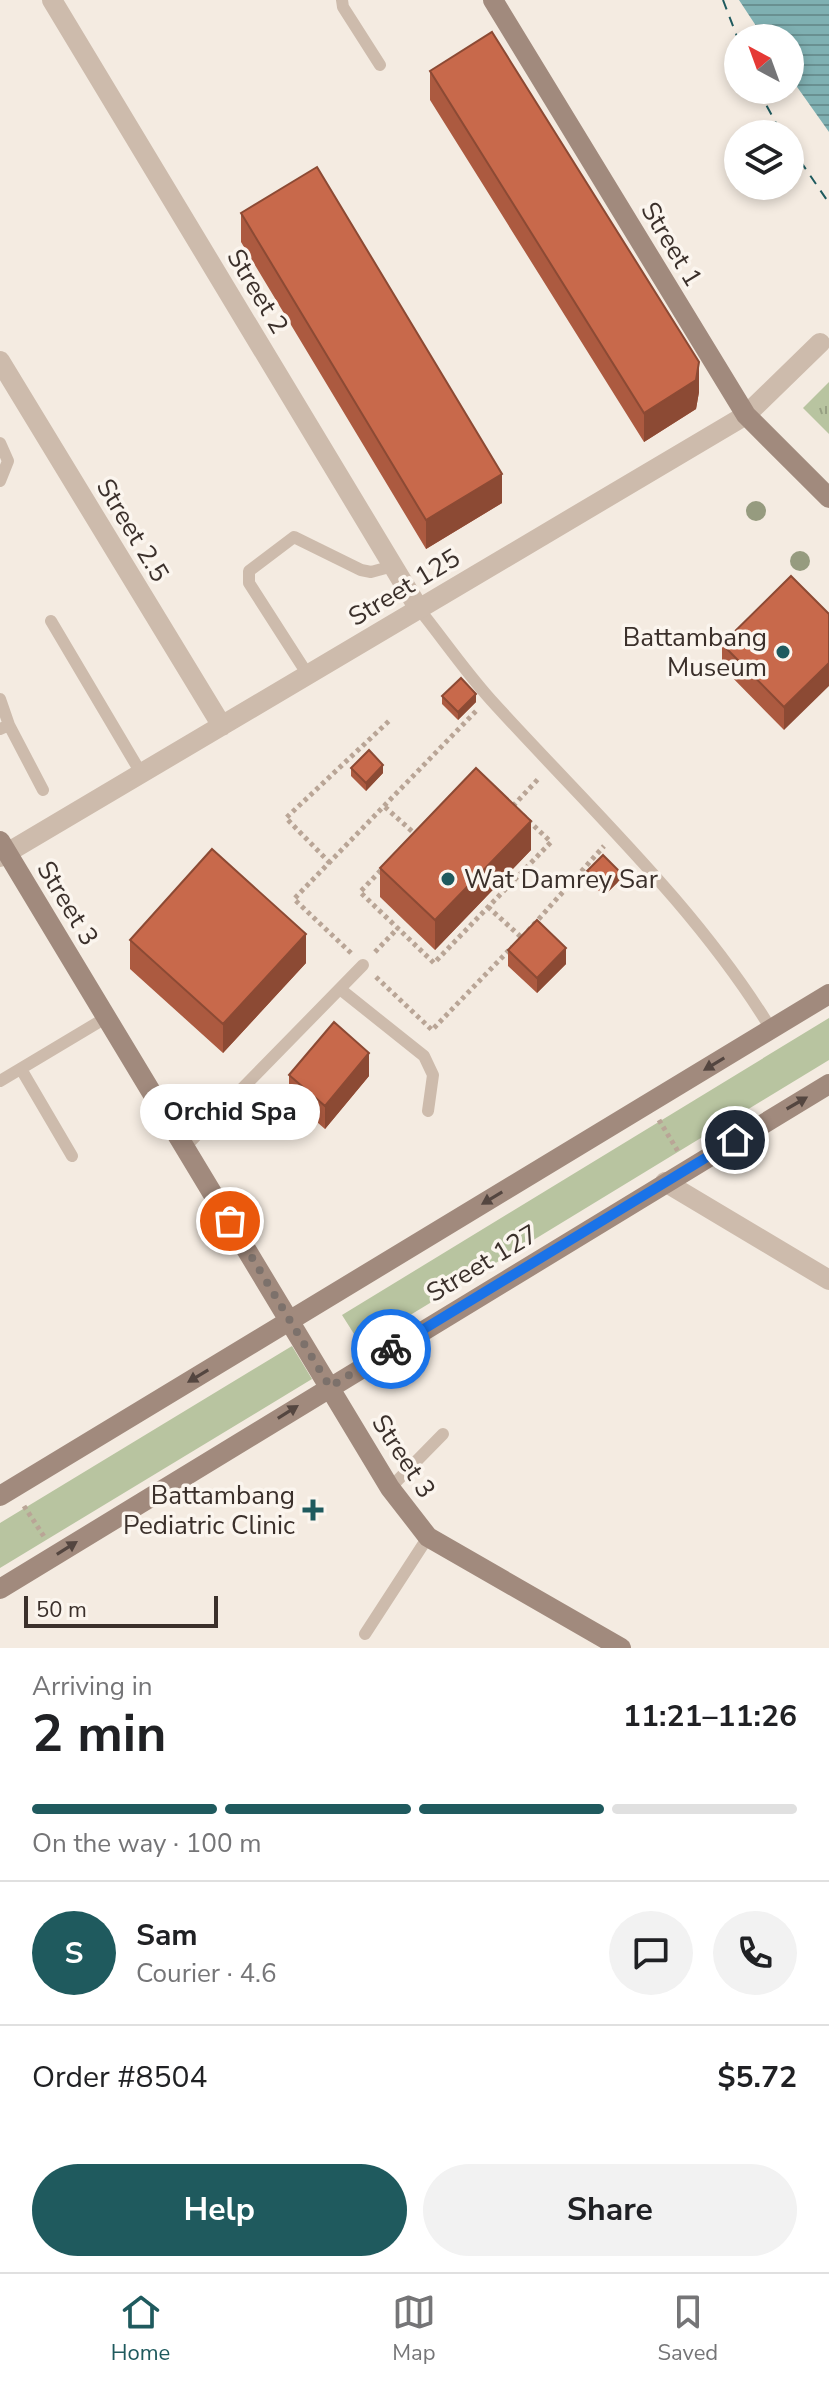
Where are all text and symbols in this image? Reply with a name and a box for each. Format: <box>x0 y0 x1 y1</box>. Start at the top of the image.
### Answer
north arrow <box>724 24 804 104</box>
map controls <box>724 24 804 200</box>
button: layers <box>724 120 804 200</box>
street label: Street 1 <box>633 195 711 293</box>
street label: Street 2 <box>219 242 297 340</box>
street label: Street 2.5 <box>88 472 177 588</box>
street label: Street 125 <box>342 540 467 634</box>
place label: Battambang Museum <box>623 620 767 685</box>
marker: Battambang Museum <box>774 643 792 661</box>
street label: Street 3 <box>29 854 107 952</box>
place label: Wat Damrey Sar <box>464 862 659 897</box>
marker: Wat Damrey Sar <box>439 870 457 888</box>
one-way arrow <box>703 1056 725 1070</box>
callout: Orchid Spa <box>140 1085 320 1141</box>
text: Orchid Spa <box>163 1094 297 1129</box>
one-way arrow <box>786 1096 809 1110</box>
pin <box>701 1106 769 1174</box>
icon: home <box>713 1118 757 1162</box>
pin <box>196 1187 264 1255</box>
one-way arrow <box>481 1191 503 1205</box>
icon: bag <box>208 1199 252 1243</box>
street label: Street 127 <box>420 1216 545 1310</box>
courier <box>351 1309 431 1389</box>
icon: bike <box>369 1327 413 1371</box>
one-way arrow <box>187 1369 209 1383</box>
one-way arrow <box>277 1406 299 1420</box>
street label: Street 3 <box>364 1408 444 1505</box>
place label: Battambang Pediatric Clinic <box>123 1478 295 1543</box>
marker: Battambang Pediatric Clinic <box>302 1499 324 1521</box>
one-way arrow <box>55 1541 78 1556</box>
scale bar <box>24 1592 218 1628</box>
text: 50 m <box>36 1595 87 1625</box>
text: Arriving in <box>32 1669 153 1704</box>
text: 11:21–11:26 <box>623 1696 797 1737</box>
text: 2 min <box>32 1698 167 1769</box>
text: On the way · 100 m <box>32 1826 261 1861</box>
button: chat <box>609 1911 693 1995</box>
button: phone <box>713 1911 797 1995</box>
text: Sam <box>136 1915 198 1956</box>
text: S <box>65 1933 83 1974</box>
text: Courier · 4.6 <box>136 1956 277 1991</box>
text: Order #8504 <box>32 2057 207 2098</box>
text: $5.72 <box>718 2057 797 2098</box>
button: Help <box>32 2164 407 2256</box>
button: Share <box>423 2164 797 2256</box>
tab: Home <box>111 2290 170 2368</box>
tab: Map <box>392 2290 436 2368</box>
tab: Saved <box>657 2290 718 2368</box>

